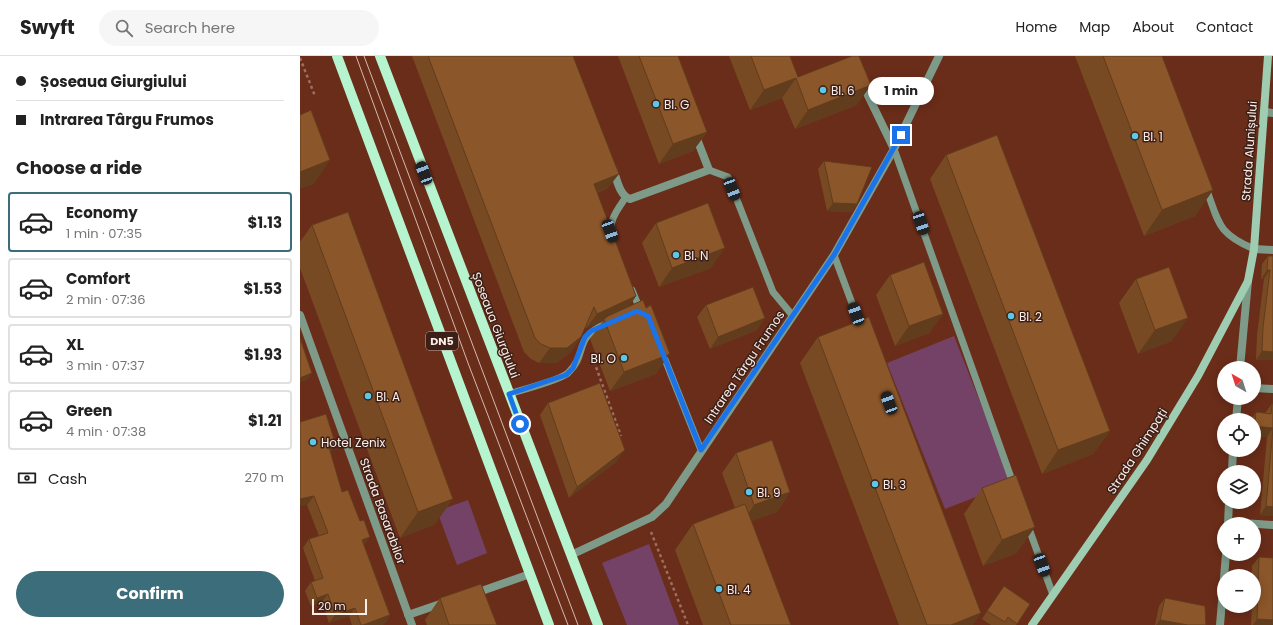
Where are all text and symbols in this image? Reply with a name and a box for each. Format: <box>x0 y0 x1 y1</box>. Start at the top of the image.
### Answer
search box <box>99 10 379 46</box>
text: Swyft <box>20 14 75 41</box>
icon: search <box>113 17 135 39</box>
text: Search here <box>145 17 235 38</box>
text: Home <box>1015 17 1057 37</box>
text: Map <box>1079 17 1110 37</box>
text: About <box>1132 17 1174 37</box>
text: Contact <box>1196 17 1253 37</box>
text: Șoseaua Giurgiului <box>40 71 187 92</box>
callout: 1 min <box>868 77 934 105</box>
text: 1 min <box>884 81 918 100</box>
place label: Bl. 6 <box>831 82 855 99</box>
marker: Bl. 6 <box>818 85 828 95</box>
place label: Bl. G <box>664 96 689 113</box>
marker: Bl. G <box>651 99 661 109</box>
street label: Strada Alunișului <box>1237 100 1261 202</box>
text: Intrarea Târgu Frumos <box>40 109 214 130</box>
route end <box>892 126 910 144</box>
place label: Bl. 1 <box>1143 128 1163 145</box>
marker: Bl. 1 <box>1130 131 1140 141</box>
text: Choose a ride <box>16 155 142 180</box>
car <box>414 160 434 186</box>
car <box>722 176 742 202</box>
text: Economy <box>66 202 138 223</box>
icon: car <box>18 204 54 240</box>
car <box>911 210 931 236</box>
text: $1.13 <box>248 212 282 233</box>
car <box>600 218 620 244</box>
text: 1 min · 07:35 <box>66 224 142 243</box>
place label: Bl. N <box>684 247 708 264</box>
marker: Bl. N <box>671 250 681 260</box>
text: Comfort <box>66 268 130 289</box>
icon: car <box>18 270 54 306</box>
street label: Șoseaua Giurgiului <box>468 270 524 381</box>
text: $1.53 <box>243 278 282 299</box>
text: 2 min · 07:36 <box>66 290 146 309</box>
car <box>846 301 866 327</box>
street label: Intrarea Târgu Frumos <box>700 307 788 427</box>
place label: Bl. 2 <box>1019 308 1042 325</box>
marker: Bl. 2 <box>1006 311 1016 321</box>
road number: DN5 <box>426 332 458 350</box>
text: XL <box>66 334 84 355</box>
icon: car <box>18 336 54 372</box>
text: $1.93 <box>244 344 282 365</box>
place label: Bl. O <box>591 350 616 367</box>
marker: Bl. O <box>619 353 629 363</box>
text: 3 min · 07:37 <box>66 356 145 375</box>
north arrow <box>1217 361 1261 405</box>
map controls <box>1217 361 1261 613</box>
place label: Bl. A <box>376 388 400 405</box>
car <box>879 390 899 416</box>
marker: Bl. A <box>363 391 373 401</box>
text: Green <box>66 400 112 421</box>
icon: car <box>18 402 54 438</box>
street label: Strada Ghimpați <box>1103 405 1171 497</box>
text: $1.21 <box>248 410 282 431</box>
button: locate <box>1217 413 1261 457</box>
route start <box>511 415 529 433</box>
text: 4 min · 07:38 <box>66 422 146 441</box>
place label: Hotel Zenix <box>321 434 386 451</box>
marker: Hotel Zenix <box>308 437 318 447</box>
street label: Strada Basarabilor <box>356 455 410 567</box>
button: layers <box>1217 465 1261 509</box>
icon: cash <box>16 467 38 489</box>
text: Cash <box>48 468 87 489</box>
text: 270 m <box>244 468 284 487</box>
place label: Bl. 3 <box>883 476 906 493</box>
marker: Bl. 3 <box>870 479 880 489</box>
place label: Bl. 9 <box>757 484 781 501</box>
marker: Bl. 9 <box>744 487 754 497</box>
button: + <box>1217 517 1261 561</box>
car <box>1032 552 1052 578</box>
button: − <box>1217 569 1261 613</box>
button: Confirm <box>16 571 284 617</box>
place label: Bl. 4 <box>727 581 751 598</box>
marker: Bl. 4 <box>714 584 724 594</box>
scale bar <box>312 597 367 616</box>
text: 20 m <box>318 598 346 614</box>

